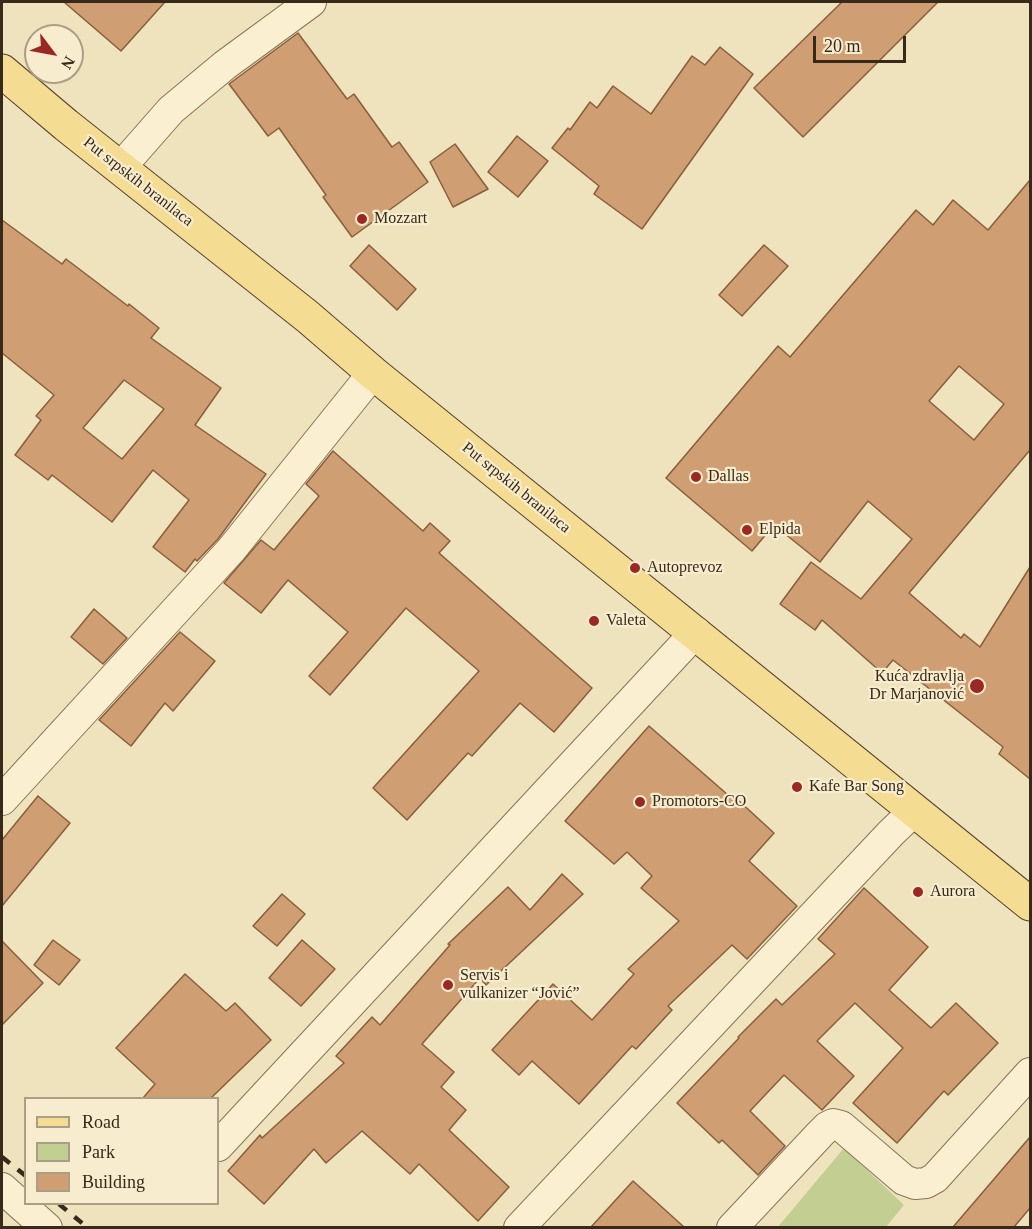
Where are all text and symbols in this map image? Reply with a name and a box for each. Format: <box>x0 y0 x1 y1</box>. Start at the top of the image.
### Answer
north arrow <box>24 24 84 84</box>
scale bar <box>816 24 909 62</box>
text: 20 m <box>824 36 861 56</box>
text: N <box>58 53 78 72</box>
street label: Put srpskih branilaca <box>79 133 197 231</box>
place label: Mozzart <box>374 209 427 229</box>
marker: Mozzart <box>355 212 369 226</box>
street label: Put srpskih branilaca <box>458 438 574 538</box>
place label: Dallas <box>708 467 749 487</box>
marker: Dallas <box>689 470 703 484</box>
place label: Elpida <box>759 520 801 540</box>
marker: Elpida <box>740 523 754 537</box>
place label: Autoprevoz <box>647 558 723 578</box>
marker: Autoprevoz <box>628 561 642 575</box>
place label: Valeta <box>606 611 646 631</box>
marker: Valeta <box>587 614 601 628</box>
place label: Kuća zdravlja Dr Marjanović <box>869 667 964 705</box>
marker: Kuća zdravlja Dr Marjanović <box>968 677 986 695</box>
place label: Kafe Bar Song <box>809 777 904 797</box>
marker: Kafe Bar Song <box>790 780 804 794</box>
place label: Promotors-CO <box>652 792 746 812</box>
marker: Promotors-CO <box>633 795 647 809</box>
place label: Aurora <box>930 882 975 902</box>
marker: Aurora <box>911 885 925 899</box>
place label: Servis i vulkanizer “Jović” <box>460 966 580 1004</box>
marker: Servis i vulkanizer “Jović” <box>441 978 455 992</box>
legend <box>24 1097 219 1205</box>
text: Road <box>82 1112 120 1132</box>
text: Park <box>82 1142 115 1162</box>
text: Building <box>82 1172 145 1192</box>

